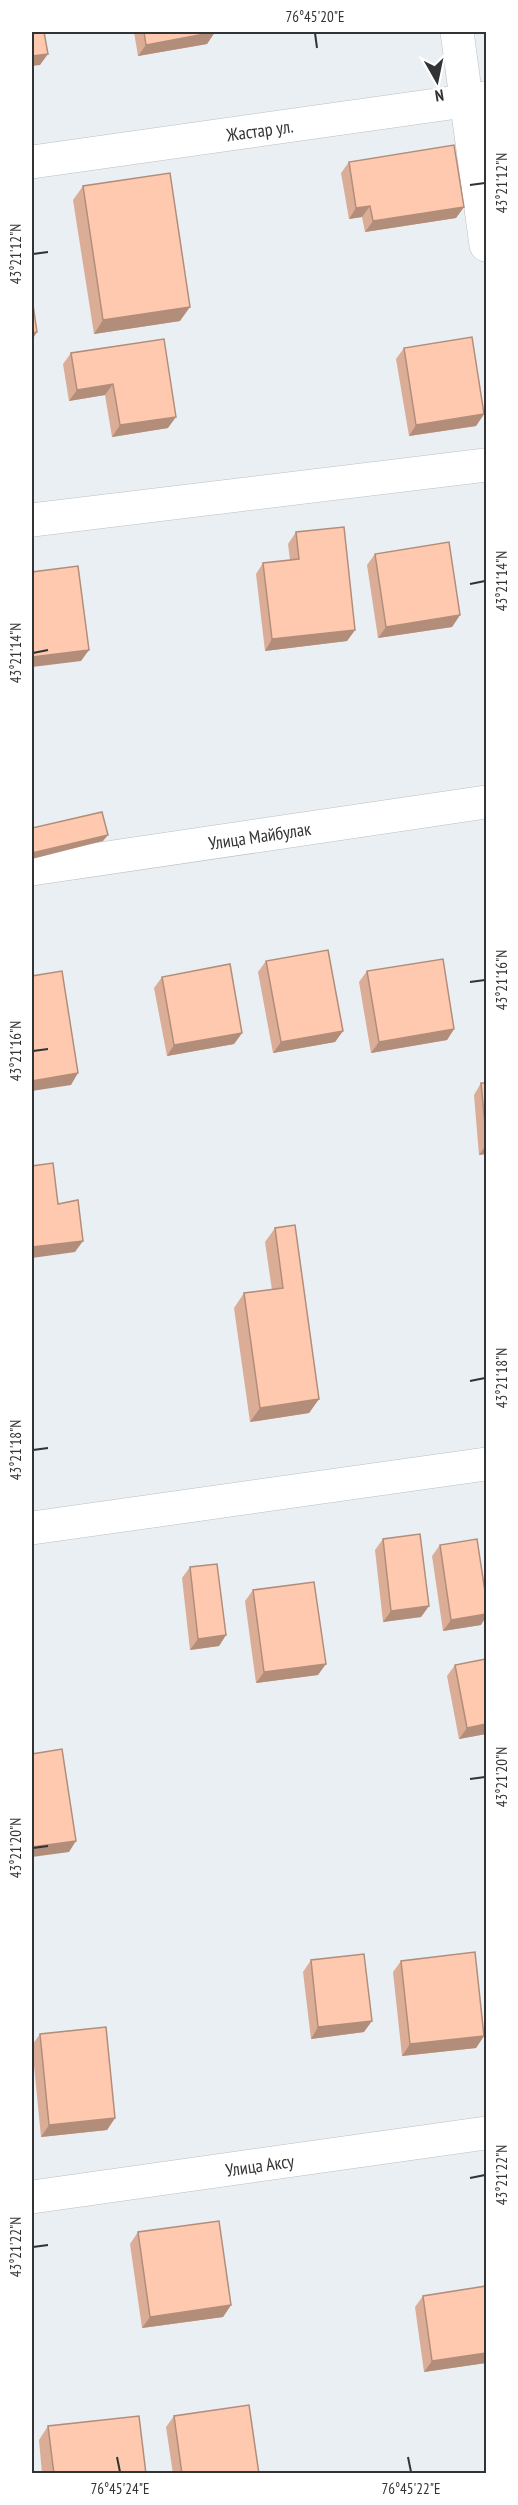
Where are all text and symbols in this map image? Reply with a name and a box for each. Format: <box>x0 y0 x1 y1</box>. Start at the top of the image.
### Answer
text: 76°45'20"E <box>285 7 345 26</box>
north arrow <box>407 51 467 111</box>
text: N <box>434 85 445 106</box>
street label: Жастар ул. <box>224 114 294 146</box>
text: 43°21'12"N <box>492 153 511 213</box>
text: 43°21'12"N <box>6 224 25 284</box>
text: 43°21'14"N <box>492 551 511 611</box>
text: 43°21'14"N <box>6 623 25 683</box>
street label: Улица Майбулак <box>207 817 312 854</box>
text: 43°21'16"N <box>492 950 511 1010</box>
text: 43°21'16"N <box>6 1021 25 1081</box>
text: 43°21'18"N <box>492 1348 511 1408</box>
text: 43°21'18"N <box>6 1420 25 1480</box>
text: 43°21'20"N <box>492 1747 511 1807</box>
text: 43°21'20"N <box>6 1818 25 1878</box>
text: 43°21'22"N <box>492 2145 511 2205</box>
street label: Улица Аксу <box>224 2149 296 2181</box>
text: 43°21'22"N <box>6 2217 25 2277</box>
text: 76°45'24"E <box>90 2479 150 2498</box>
text: 76°45'22"E <box>381 2479 441 2498</box>

